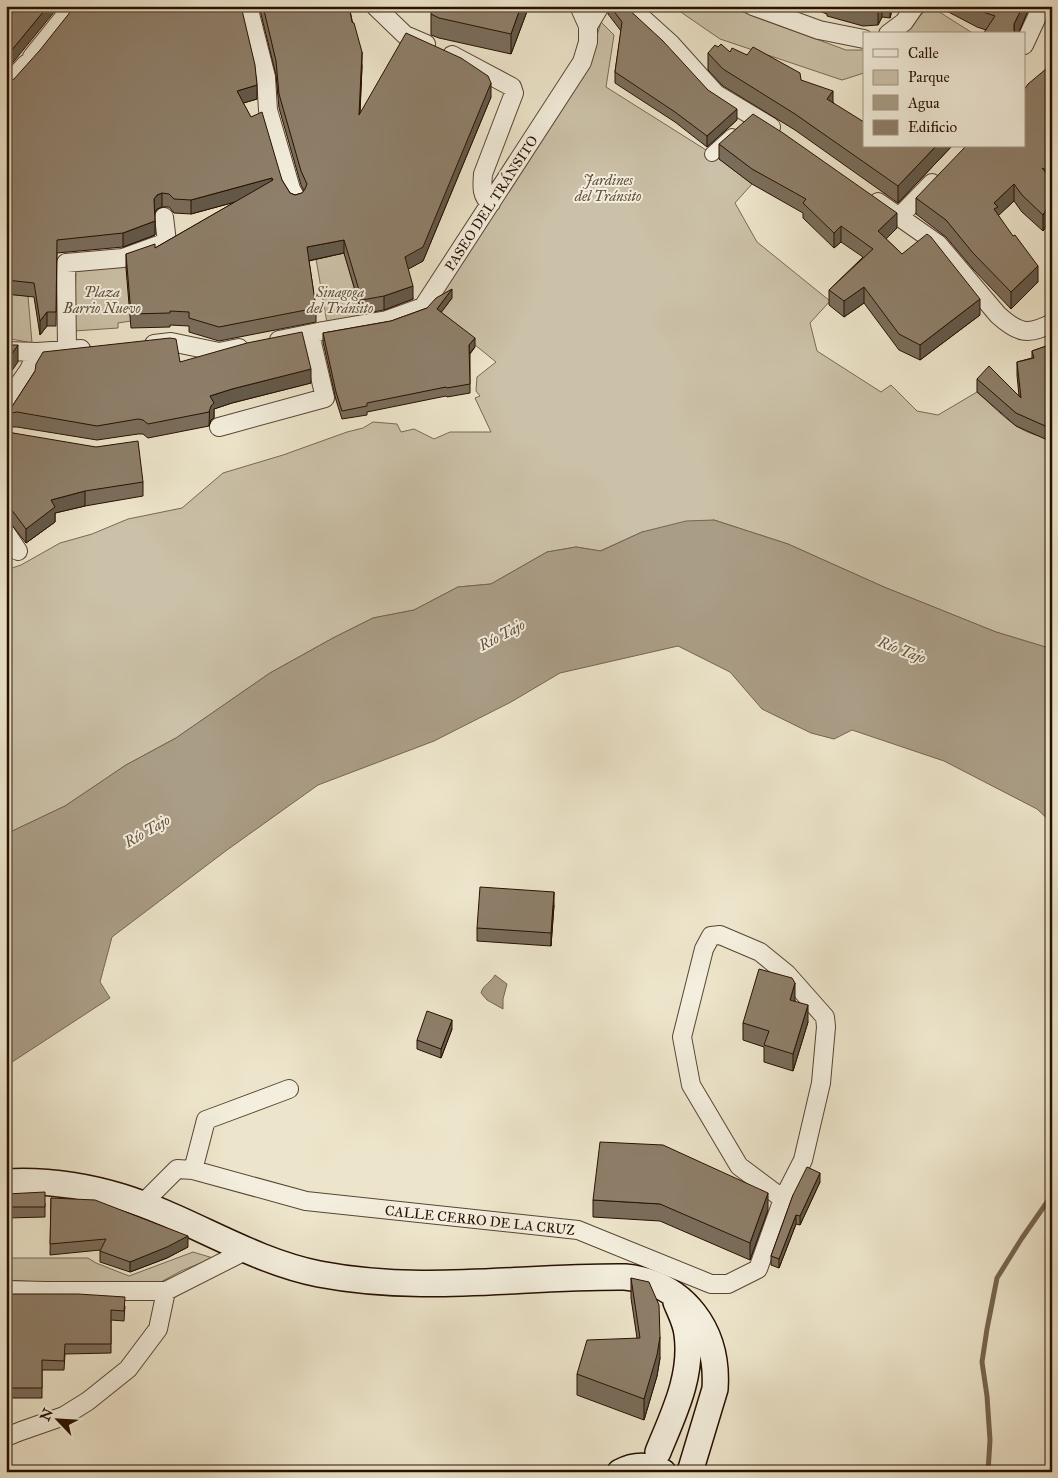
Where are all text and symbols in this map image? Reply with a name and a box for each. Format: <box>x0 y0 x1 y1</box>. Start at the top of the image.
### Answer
legend <box>863 32 1026 148</box>
text: Calle <box>908 44 939 62</box>
text: Parque <box>908 68 950 87</box>
text: Agua <box>907 94 940 112</box>
text: Edificio <box>908 118 957 136</box>
street label: PASEO DEL TRÁNSITO <box>440 131 542 274</box>
park label: Jardines del Tránsito <box>574 172 641 205</box>
park label: Plaza Barrio Nuevo <box>62 284 141 317</box>
park label: Sinagoga del Tránsito <box>306 284 373 317</box>
water label: Río Tajo <box>475 615 529 655</box>
water label: Río Tajo <box>875 632 929 667</box>
water label: Río Tajo <box>120 811 173 852</box>
street label: CALLE CERRO DE LA CRUZ <box>384 1202 576 1239</box>
north arrow <box>32 1396 82 1446</box>
text: N <box>36 1406 57 1424</box>

